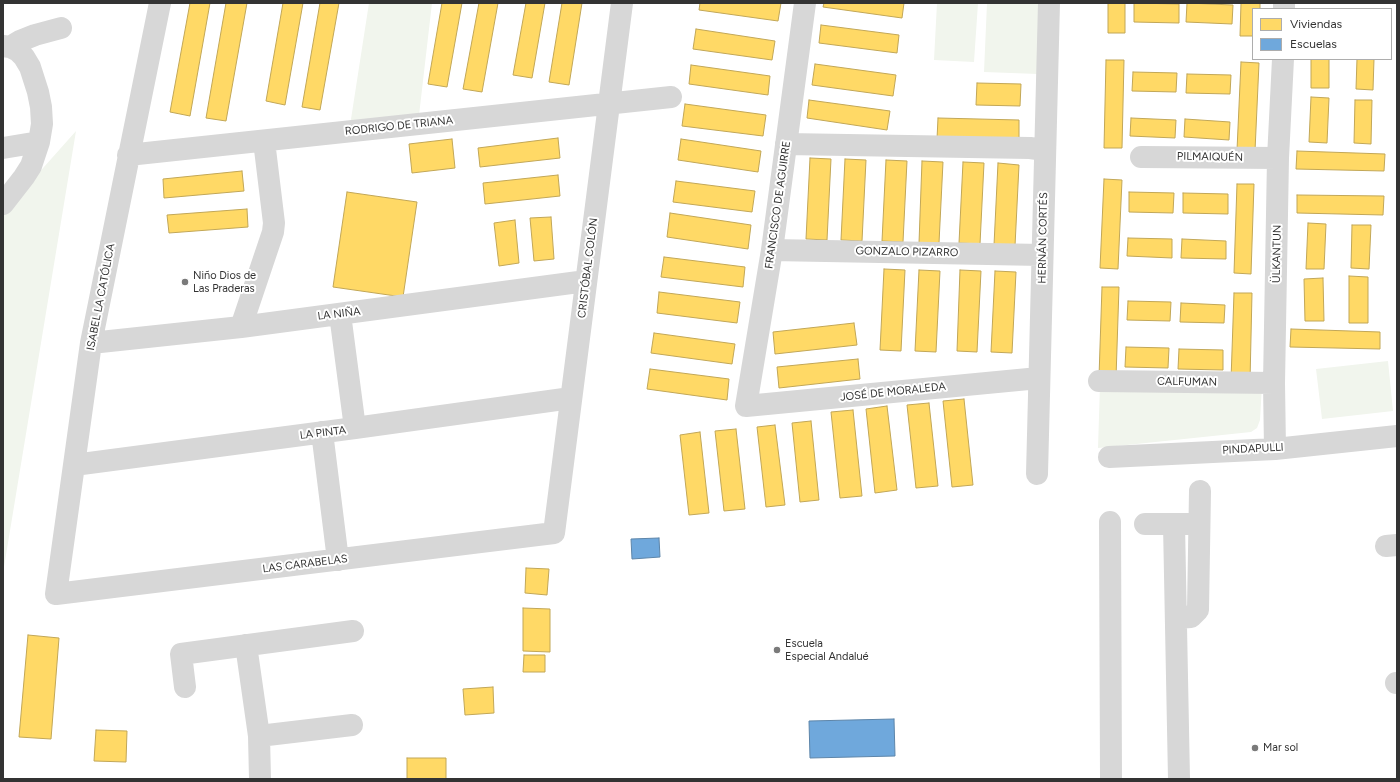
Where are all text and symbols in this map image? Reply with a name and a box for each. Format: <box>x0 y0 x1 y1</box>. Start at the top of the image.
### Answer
legend <box>1252 8 1392 60</box>
text: Viviendas <box>1290 17 1342 31</box>
text: Escuelas <box>1290 37 1337 51</box>
street label: RODRIGO DE TRIANA <box>344 114 454 138</box>
street label: FRANCISCO DE AGUIRRE <box>762 140 794 270</box>
street label: PILMAIQUÉN <box>1177 150 1243 164</box>
street label: HERNÁN CORTÉS <box>1036 192 1050 284</box>
street label: CRISTÓBAL COLÓN <box>575 217 601 319</box>
street label: ÜLKANTUN <box>1270 225 1284 283</box>
street label: ISABEL LA CATÓLICA <box>84 242 118 352</box>
street label: GONZALO PIZARRO <box>855 245 959 259</box>
place label: Niño Dios de Las Praderas <box>193 269 256 295</box>
marker: Niño Dios de Las Praderas <box>180 277 190 287</box>
street label: LA NIÑA <box>317 305 361 323</box>
street label: CALFUMAN <box>1157 375 1217 389</box>
street label: JOSÉ DE MORALEDA <box>839 380 947 404</box>
street label: LA PINTA <box>299 424 347 442</box>
street label: PINDAPULLI <box>1222 441 1284 457</box>
street label: LAS CARABELAS <box>262 552 348 576</box>
place label: Escuela Especial Andalué <box>785 637 869 663</box>
marker: Escuela Especial Andalué <box>772 645 782 655</box>
place label: Mar sol <box>1263 741 1298 755</box>
marker: Mar sol <box>1250 743 1260 753</box>

